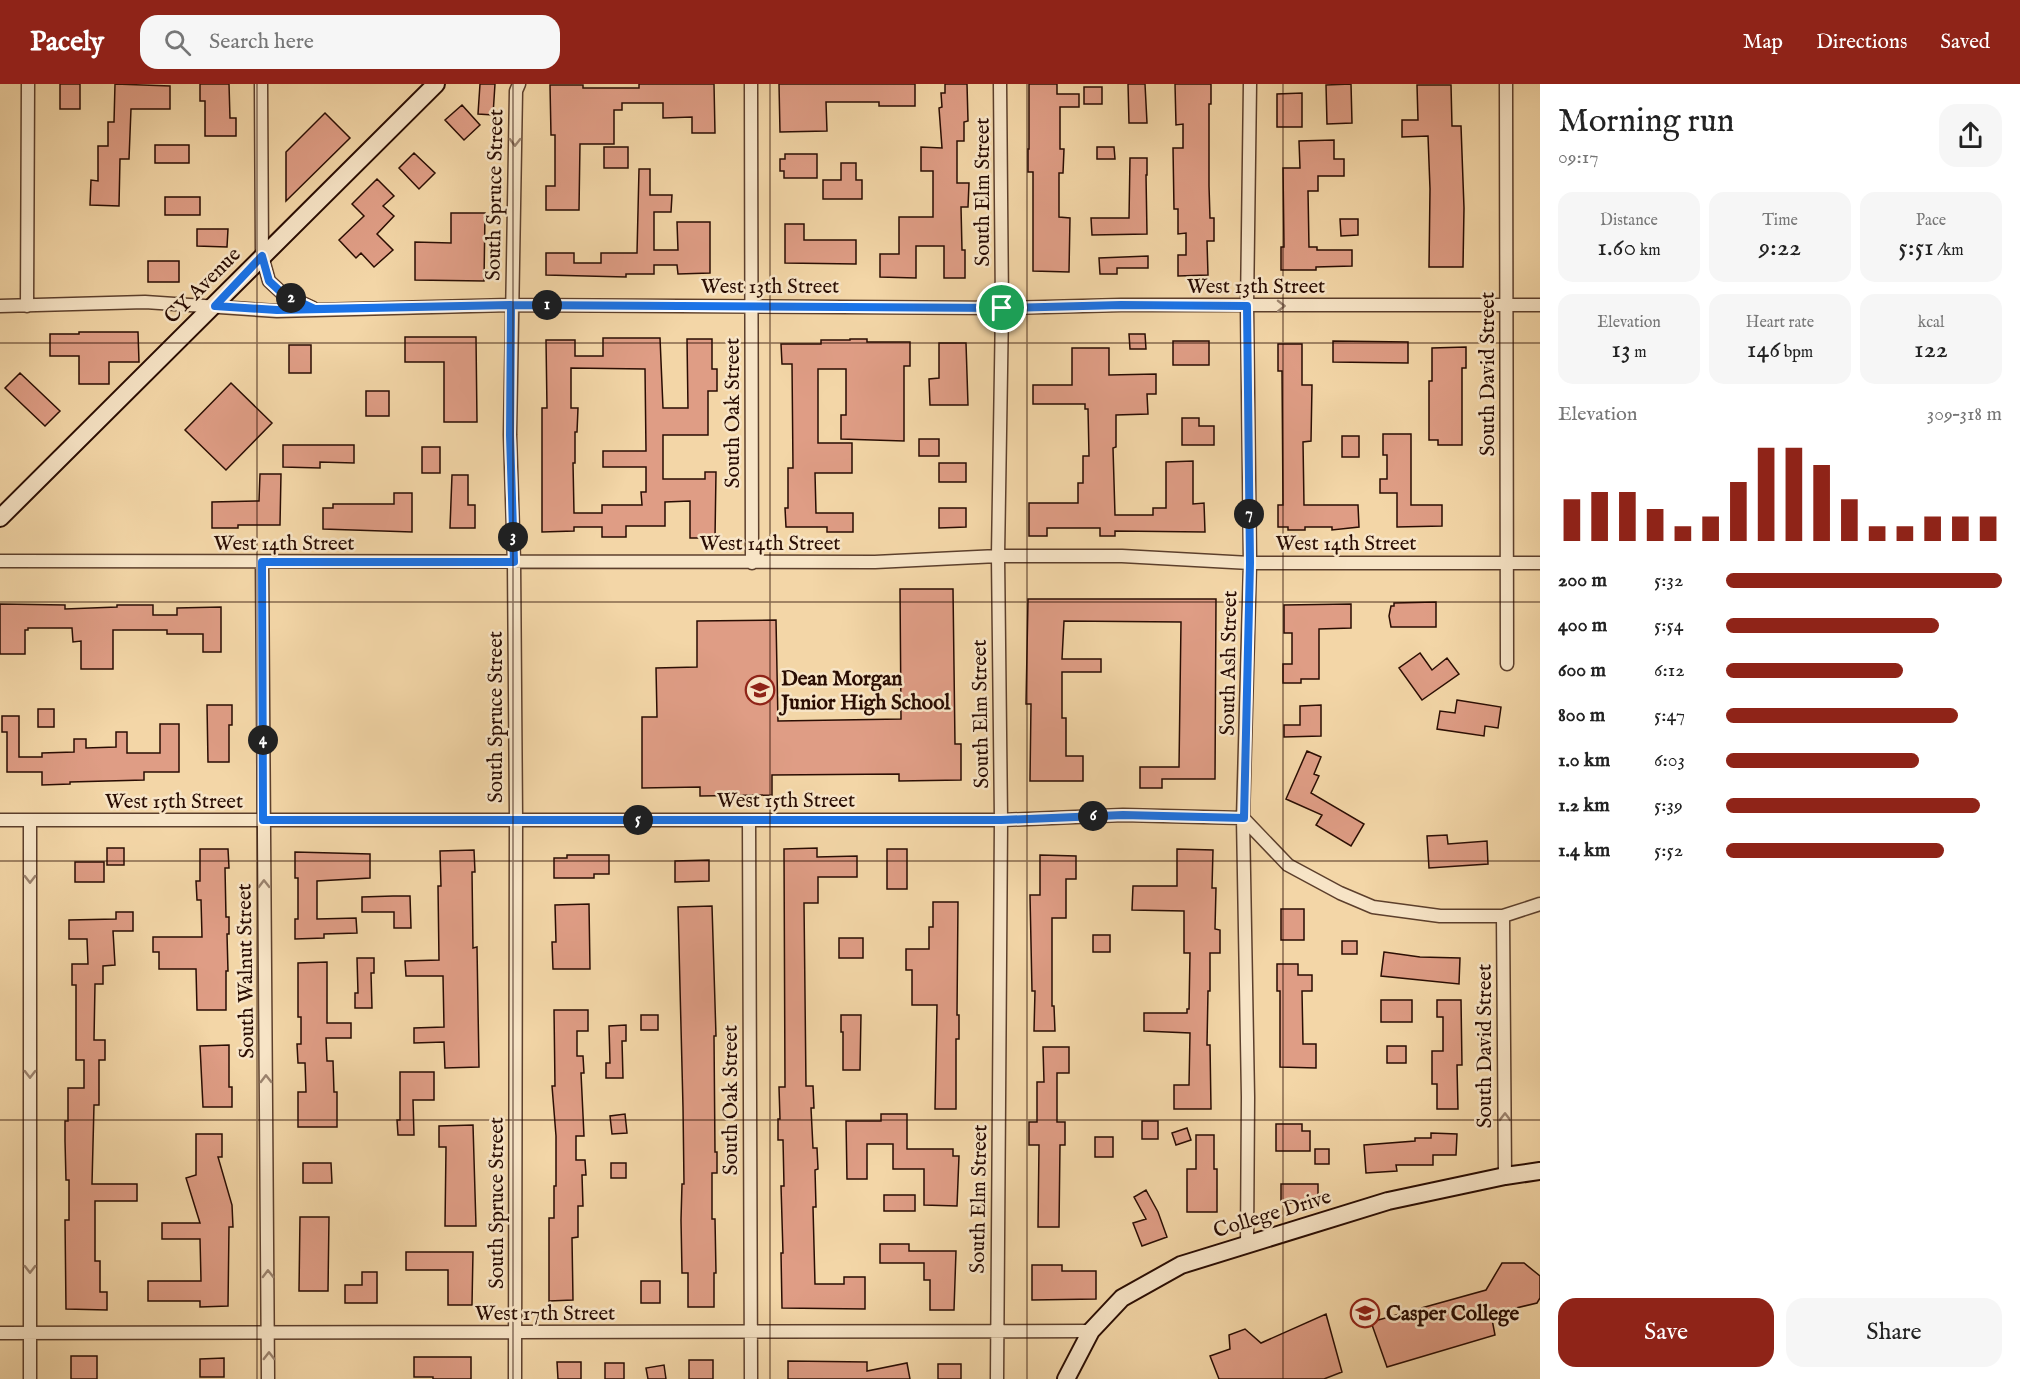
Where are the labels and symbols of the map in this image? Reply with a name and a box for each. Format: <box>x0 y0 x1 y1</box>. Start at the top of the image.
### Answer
street label: South Spruce Street <box>481 109 510 281</box>
street label: South Elm Street <box>970 117 997 267</box>
one-way arrow <box>508 137 521 146</box>
street label: CY Avenue <box>159 242 248 330</box>
street label: West 13th Street <box>701 274 839 301</box>
street label: West 13th Street <box>1187 274 1325 301</box>
pin <box>976 282 1027 333</box>
pin: 2 <box>276 283 306 313</box>
pin: 1 <box>532 290 562 320</box>
street label: South David Street <box>1475 292 1502 456</box>
one-way arrow <box>1276 300 1285 312</box>
street label: South Oak Street <box>720 338 747 488</box>
pin: 7 <box>1234 499 1264 529</box>
pin: 3 <box>498 522 528 552</box>
street label: West 14th Street <box>213 531 355 558</box>
street label: West 14th Street <box>699 531 841 558</box>
street label: West 14th Street <box>1275 531 1417 558</box>
street label: South Ash Street <box>1215 590 1244 736</box>
street label: South Spruce Street <box>483 631 510 803</box>
street label: South Elm Street <box>967 639 996 789</box>
place label: Dean Morgan Junior High School <box>778 666 951 717</box>
school or university icon: Dean Morgan Junior High School <box>744 674 776 706</box>
pin: 4 <box>248 725 278 755</box>
street label: West 15th Street <box>717 788 855 815</box>
street label: West 15th Street <box>105 789 243 816</box>
pin: 6 <box>1078 801 1108 831</box>
pin: 5 <box>623 805 653 835</box>
one-way arrow <box>24 874 36 883</box>
one-way arrow <box>258 880 270 889</box>
street label: South Walnut Street <box>231 883 262 1059</box>
street label: South David Street <box>1472 964 1499 1128</box>
street label: South Oak Street <box>718 1025 745 1175</box>
one-way arrow <box>24 1069 36 1078</box>
one-way arrow <box>260 1075 272 1084</box>
one-way arrow <box>1498 1113 1511 1122</box>
street label: South Spruce Street <box>484 1117 511 1289</box>
street label: South Elm Street <box>965 1124 994 1274</box>
street label: College Drive <box>1210 1184 1335 1245</box>
one-way arrow <box>24 1264 36 1273</box>
one-way arrow <box>262 1270 274 1279</box>
school or university icon: Casper College <box>1349 1297 1381 1329</box>
street label: West 17th Street <box>475 1301 615 1328</box>
place label: Casper College <box>1386 1301 1519 1328</box>
one-way arrow <box>262 1351 275 1360</box>

